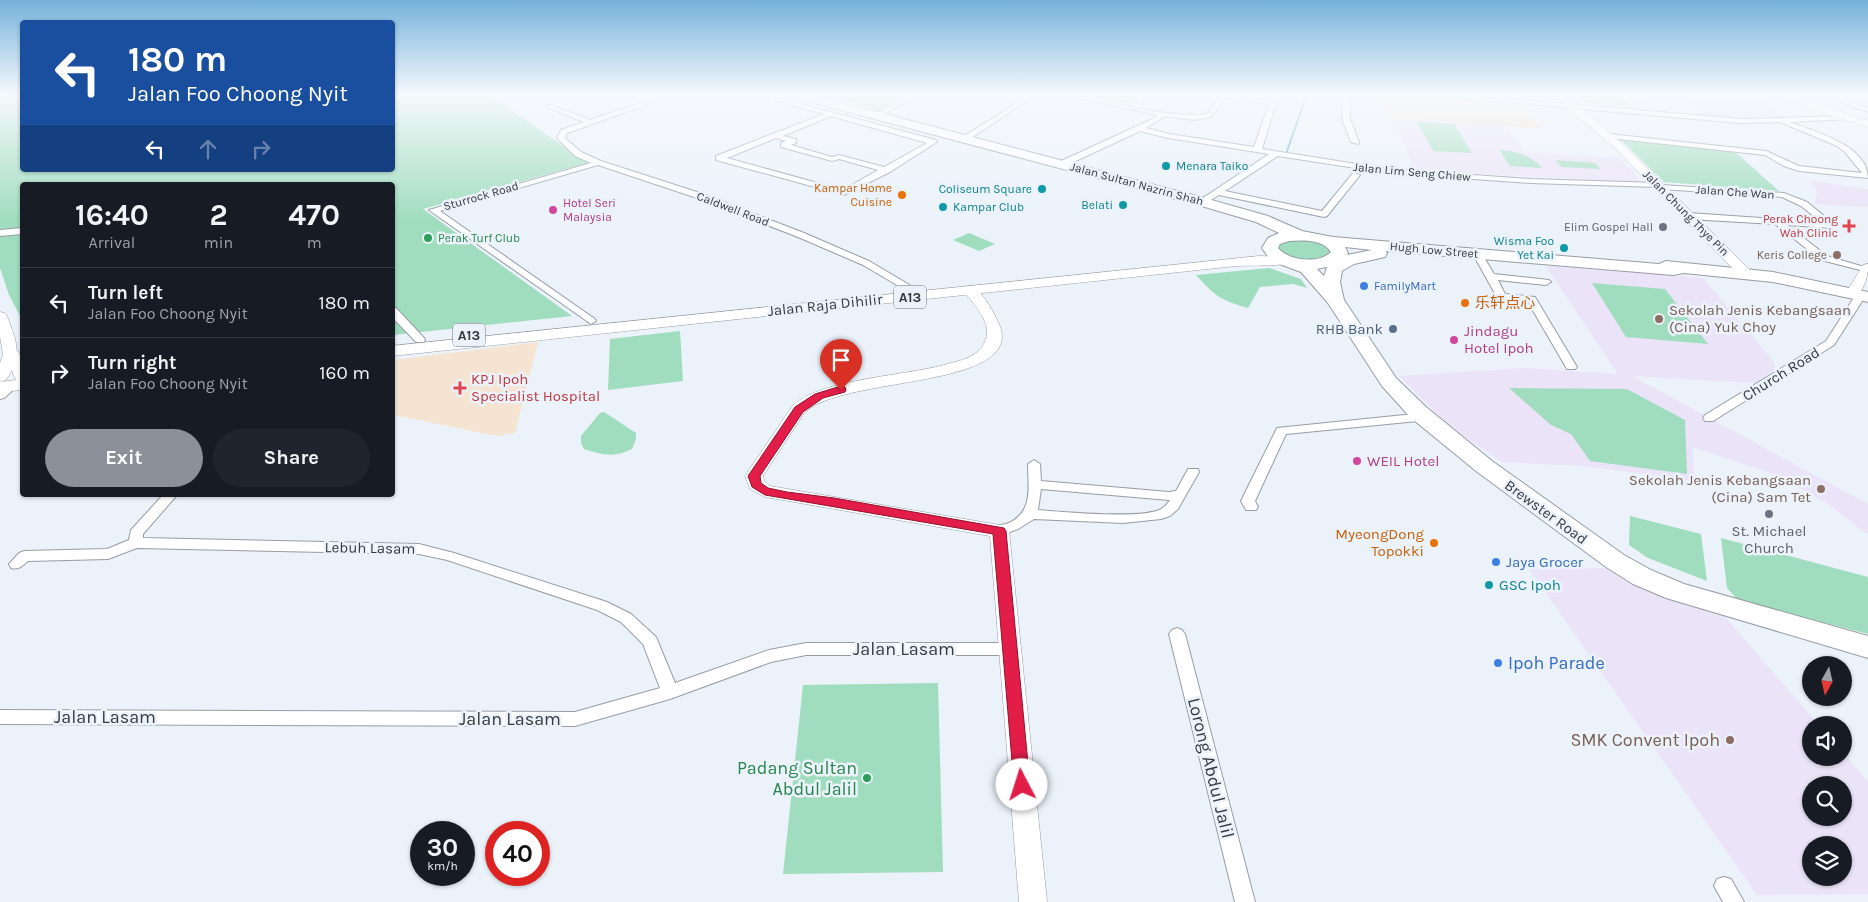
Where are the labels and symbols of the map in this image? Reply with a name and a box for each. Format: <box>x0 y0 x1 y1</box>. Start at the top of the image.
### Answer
street label: Jalan Sultan Nazrin Shah <box>1069 159 1205 209</box>
place label: Menara Taiko <box>1176 159 1248 173</box>
marker: Menara Taiko <box>1160 160 1172 172</box>
street label: Jalan Lim Seng Chiew <box>1353 160 1472 184</box>
street label: Jalan Chung Thye Pin <box>1640 167 1732 259</box>
street label: Sturrock Road <box>442 179 520 213</box>
place label: Kampar Home Cuisine <box>814 181 892 209</box>
place label: Coliseum Square <box>939 182 1032 196</box>
street label: Jalan Che Wan <box>1695 182 1775 202</box>
marker: Coliseum Square <box>1036 183 1048 195</box>
street label: Caldwell Road <box>695 189 771 229</box>
marker: Kampar Home Cuisine <box>896 189 908 201</box>
place label: Hotel Seri Malaysia <box>563 196 616 224</box>
place label: Belati <box>1081 198 1113 212</box>
marker: Belati <box>1117 199 1129 211</box>
place label: Kampar Club <box>953 200 1024 214</box>
marker: Kampar Club <box>937 201 949 213</box>
marker: Hotel Seri Malaysia <box>547 204 559 216</box>
place label: Perak Choong Wah Clinic <box>1763 212 1838 240</box>
marker: Perak Choong Wah Clinic <box>1842 219 1856 233</box>
place label: Elim Gospel Hall <box>1564 220 1653 234</box>
marker: Elim Gospel Hall <box>1657 221 1669 233</box>
place label: Perak Turf Club <box>438 231 520 245</box>
marker: Perak Turf Club <box>422 232 434 244</box>
place label: Wisma Foo Yet Kai <box>1494 234 1554 262</box>
street label: Hugh Low Street <box>1389 239 1479 261</box>
marker: Wisma Foo Yet Kai <box>1558 242 1570 254</box>
place label: Keris College <box>1757 248 1827 262</box>
marker: Keris College <box>1831 249 1843 261</box>
place label: FamilyMart <box>1374 279 1436 293</box>
marker: FamilyMart <box>1358 280 1370 292</box>
road number: A13 <box>894 286 926 308</box>
street label: Jalan Raja Dihilir <box>767 290 884 320</box>
place label: 乐轩点心 <box>1475 294 1535 312</box>
marker: 乐轩点心 <box>1459 297 1471 309</box>
place label: Sekolah Jenis Kebangsaan (Cina) Yuk Choy <box>1669 301 1851 336</box>
marker: Sekolah Jenis Kebangsaan (Cina) Yuk Choy <box>1653 313 1665 325</box>
place label: RHB Bank <box>1316 320 1383 338</box>
place label: Jindagu Hotel Ipoh <box>1464 322 1534 357</box>
marker: RHB Bank <box>1387 323 1399 335</box>
road number: A13 <box>453 324 485 346</box>
marker: Jindagu Hotel Ipoh <box>1448 334 1460 346</box>
pin <box>820 339 862 390</box>
street label: Church Road <box>1739 343 1823 405</box>
place label: KPJ Ipoh Specialist Hospital <box>471 370 600 405</box>
marker: KPJ Ipoh Specialist Hospital <box>453 381 467 395</box>
place label: WEIL Hotel <box>1367 452 1439 470</box>
marker: WEIL Hotel <box>1351 455 1363 467</box>
place label: Sekolah Jenis Kebangsaan (Cina) Sam Tet <box>1629 471 1811 506</box>
street label: Brewster Road <box>1501 476 1591 548</box>
marker: Sekolah Jenis Kebangsaan (Cina) Sam Tet <box>1815 483 1827 495</box>
marker: St. Michael Church <box>1763 508 1775 520</box>
place label: St. Michael Church <box>1731 522 1807 557</box>
place label: MyeongDong Topokki <box>1335 525 1425 560</box>
marker: MyeongDong Topokki <box>1428 537 1440 549</box>
street label: Lebuh Lasam <box>324 538 416 558</box>
place label: Jaya Grocer <box>1506 553 1584 571</box>
marker: Jaya Grocer <box>1490 556 1502 568</box>
place label: GSC Ipoh <box>1499 576 1561 594</box>
marker: GSC Ipoh <box>1483 579 1495 591</box>
street label: Jalan Lasam <box>853 638 955 660</box>
place label: Ipoh Parade <box>1508 652 1605 674</box>
north arrow <box>1802 656 1852 706</box>
marker: Ipoh Parade <box>1492 657 1504 669</box>
street label: Lorong Abdul Jalil <box>1183 695 1239 841</box>
street label: Jalan Lasam <box>54 706 156 728</box>
street label: Jalan Lasam <box>459 708 561 730</box>
place label: SMK Convent Ipoh <box>1570 729 1720 751</box>
marker: SMK Convent Ipoh <box>1724 734 1736 746</box>
place label: Padang Sultan Abdul Jalil <box>737 757 857 800</box>
position arrow <box>995 758 1047 810</box>
marker: Padang Sultan Abdul Jalil <box>861 772 873 784</box>
speed limit sign: 40 <box>485 821 550 886</box>

